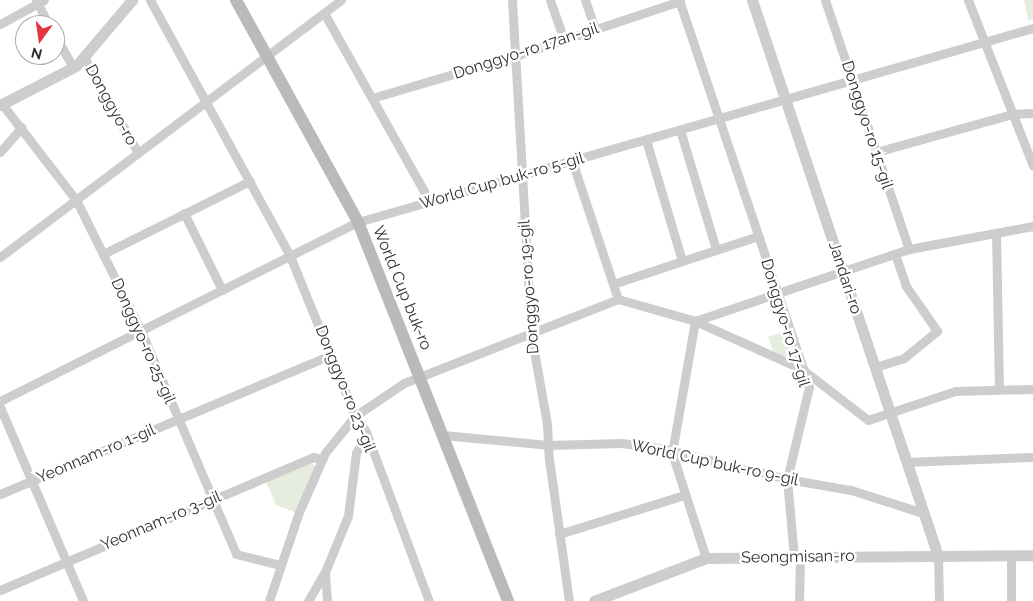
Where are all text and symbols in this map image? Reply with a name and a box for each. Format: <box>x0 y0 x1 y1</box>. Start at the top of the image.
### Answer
north arrow <box>15 15 65 65</box>
street label: Donggyo-ro 17an-gil <box>451 18 601 84</box>
text: N <box>29 45 44 63</box>
street label: Donggyo-ro 15-gil <box>837 58 897 192</box>
street label: Donggyo-ro <box>81 61 141 149</box>
street label: World Cup buk-ro 5-gil <box>418 148 586 214</box>
street label: Donggyo-ro 19-gil <box>515 219 543 355</box>
street label: World Cup buk-ro <box>368 223 436 353</box>
street label: Jandari-ro <box>824 239 866 317</box>
street label: Donggyo-ro 17-gil <box>756 257 814 389</box>
street label: Donggyo-ro 25-gil <box>107 275 179 407</box>
street label: Donggyo-ro 23-gil <box>311 323 379 455</box>
street label: Yeonnam-ro 1-gil <box>34 420 158 488</box>
street label: World Cup buk-ro 9-gil <box>630 436 800 490</box>
street label: Yeonnam-ro 3-gil <box>98 487 224 555</box>
street label: Seongmisan-ro <box>741 546 855 568</box>

